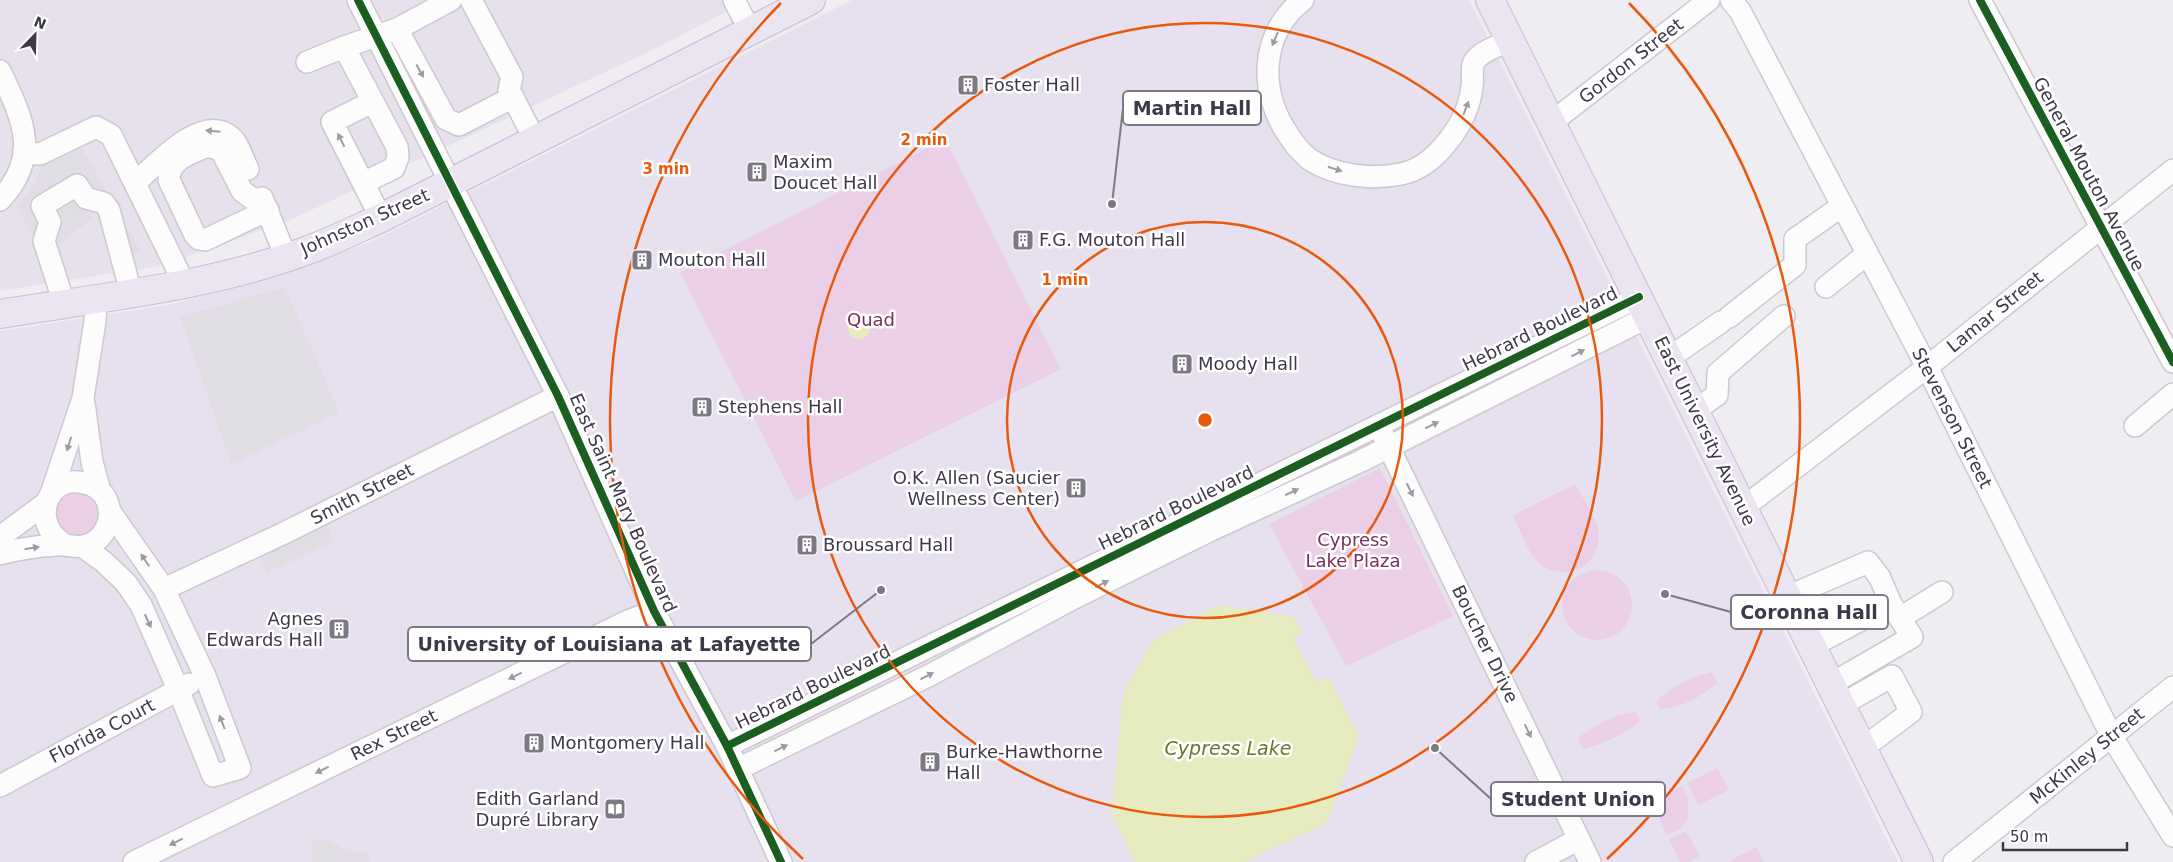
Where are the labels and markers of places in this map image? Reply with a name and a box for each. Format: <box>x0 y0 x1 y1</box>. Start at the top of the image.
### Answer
building icon: Foster Hall <box>956 73 980 97</box>
place label: Foster Hall <box>984 74 1080 95</box>
callout: Martin Hall <box>1123 91 1261 125</box>
place label: Maxim Doucet Hall <box>773 151 878 193</box>
building icon: Maxim Doucet Hall <box>745 160 769 184</box>
building icon: F.G. Mouton Hall <box>1011 228 1035 252</box>
place label: F.G. Mouton Hall <box>1039 229 1185 250</box>
building icon: Mouton Hall <box>630 248 654 272</box>
place label: Mouton Hall <box>658 249 766 270</box>
building icon: Moody Hall <box>1170 352 1194 376</box>
place label: Moody Hall <box>1198 353 1298 374</box>
building icon: Stephens Hall <box>690 395 714 419</box>
place label: Stephens Hall <box>718 396 843 417</box>
centre of rings <box>1196 411 1214 429</box>
place label: O.K. Allen (Saucier Wellness Center) <box>893 467 1061 509</box>
building icon: O.K. Allen (Saucier Wellness Center) <box>1064 476 1088 500</box>
building icon: Broussard Hall <box>795 533 819 557</box>
place label: Broussard Hall <box>823 534 953 555</box>
callout: Coronna Hall <box>1731 595 1888 629</box>
place label: Agnes Edwards Hall <box>206 608 323 650</box>
building icon: Agnes Edwards Hall <box>327 617 351 641</box>
callout: University of Louisiana at Lafayette <box>408 627 811 661</box>
building icon: Montgomery Hall <box>522 731 546 755</box>
place label: Montgomery Hall <box>550 732 704 753</box>
place label: Burke-Hawthorne Hall <box>946 741 1103 783</box>
building icon: Burke-Hawthorne Hall <box>918 750 942 774</box>
callout: Student Union <box>1491 782 1665 816</box>
place label: Edith Garland Dupré Library <box>476 788 599 830</box>
library icon: Edith Garland Dupré Library <box>603 797 627 821</box>

